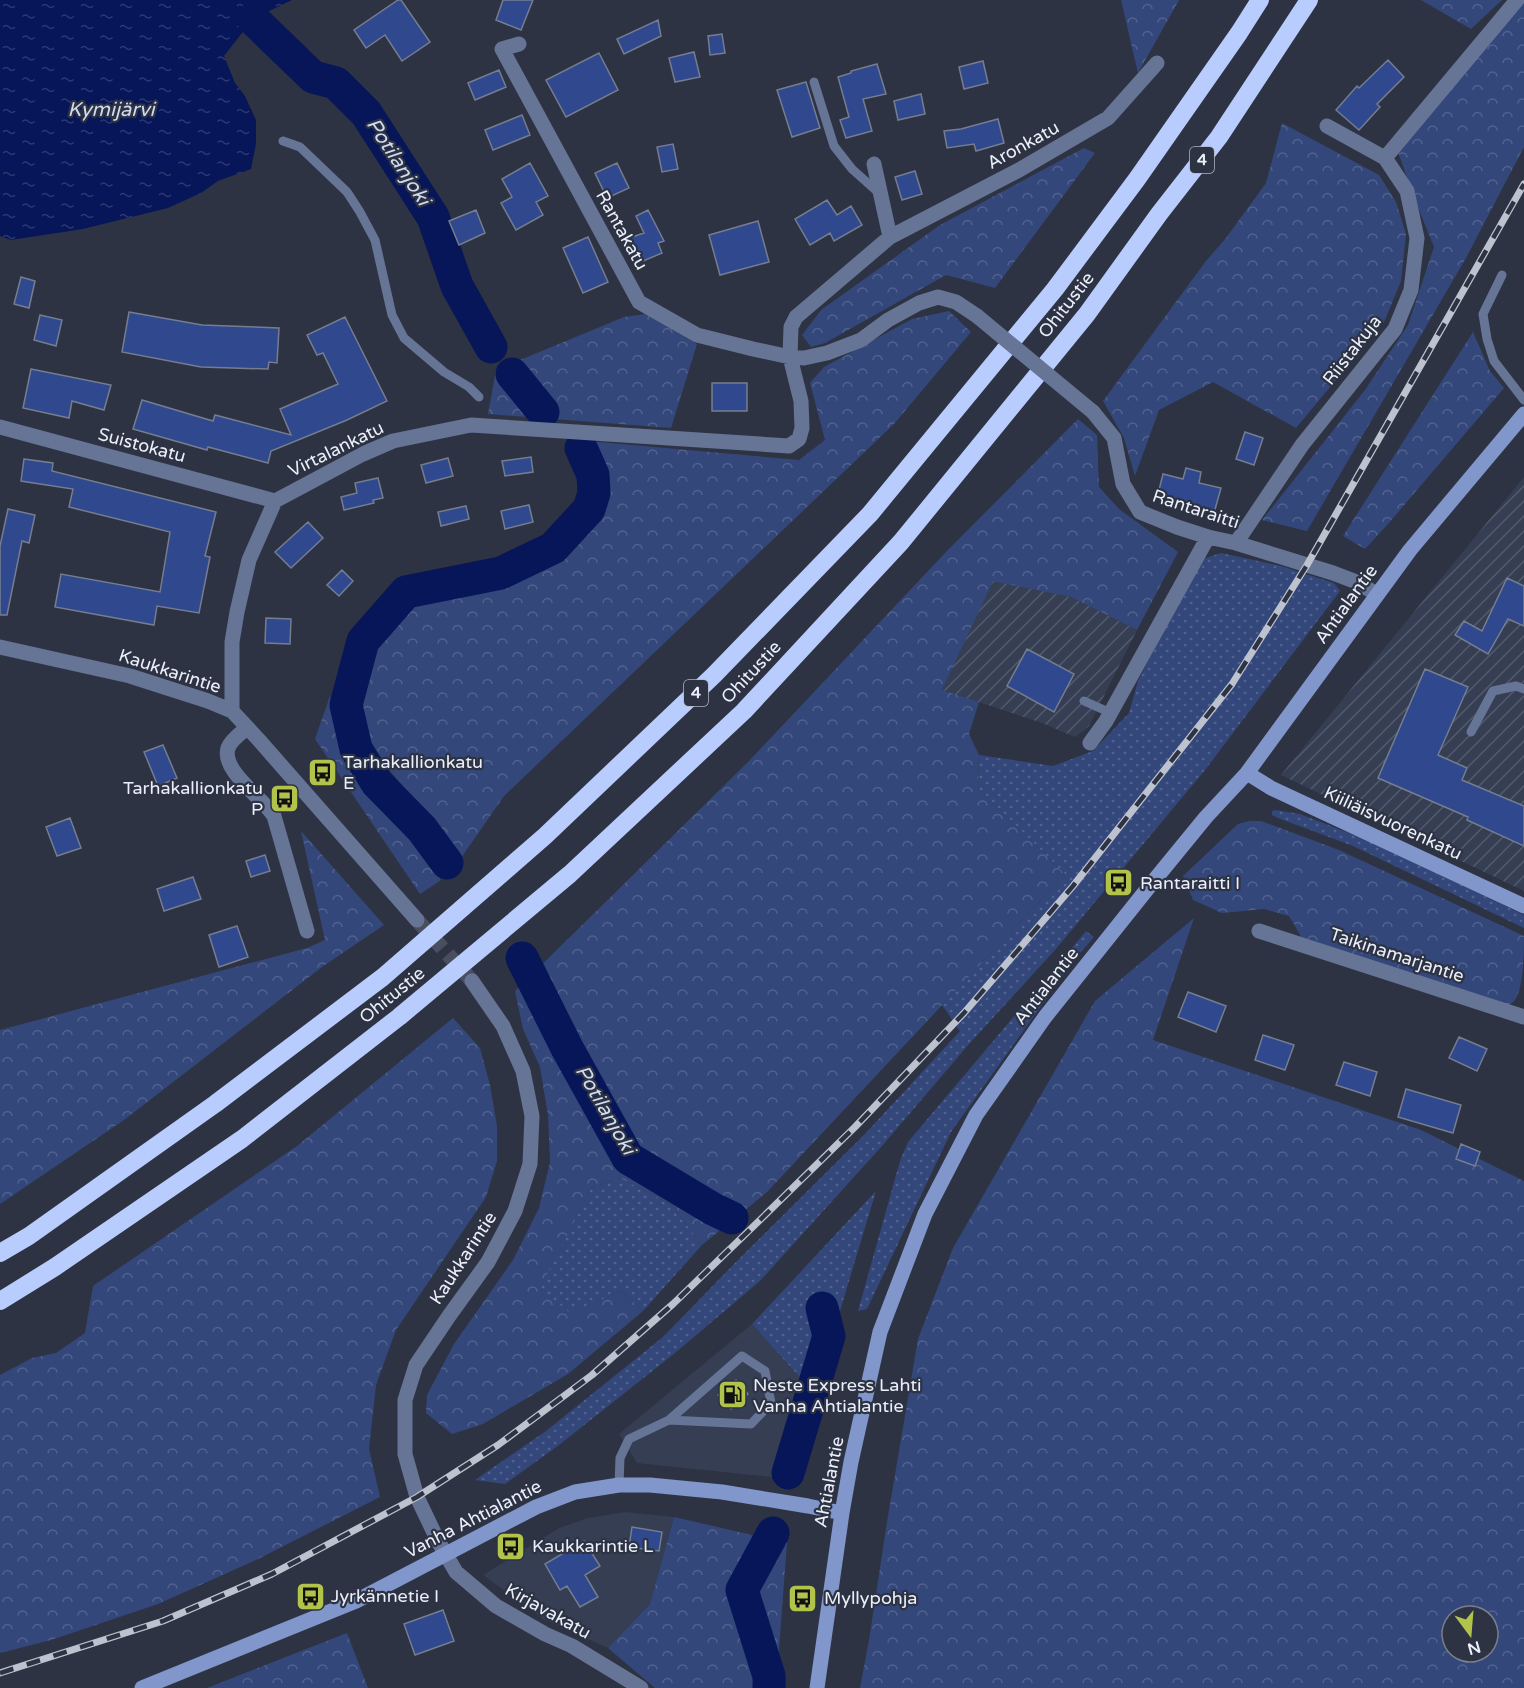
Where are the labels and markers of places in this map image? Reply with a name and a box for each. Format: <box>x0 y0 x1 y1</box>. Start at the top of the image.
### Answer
place label: Tarhakallionkatu E <box>343 751 483 794</box>
bus stop icon: Tarhakallionkatu E <box>306 756 338 788</box>
place label: Tarhakallionkatu P <box>123 777 263 820</box>
bus stop icon: Tarhakallionkatu P <box>268 782 300 814</box>
bus stop icon: Rantaraitti I <box>1103 867 1135 899</box>
place label: Rantaraitti I <box>1140 872 1240 894</box>
place label: Neste Express Lahti Vanha Ahtialantie <box>753 1374 922 1417</box>
fuel station icon: Neste Express Lahti Vanha Ahtialantie <box>716 1379 748 1411</box>
bus stop icon: Kaukkarintie L <box>495 1530 527 1562</box>
place label: Kaukkarintie L <box>532 1535 654 1557</box>
bus stop icon: Jyrkännetie I <box>294 1580 326 1612</box>
bus stop icon: Myllypohja <box>787 1582 819 1614</box>
place label: Jyrkännetie I <box>331 1585 439 1607</box>
place label: Myllypohja <box>824 1587 917 1609</box>

